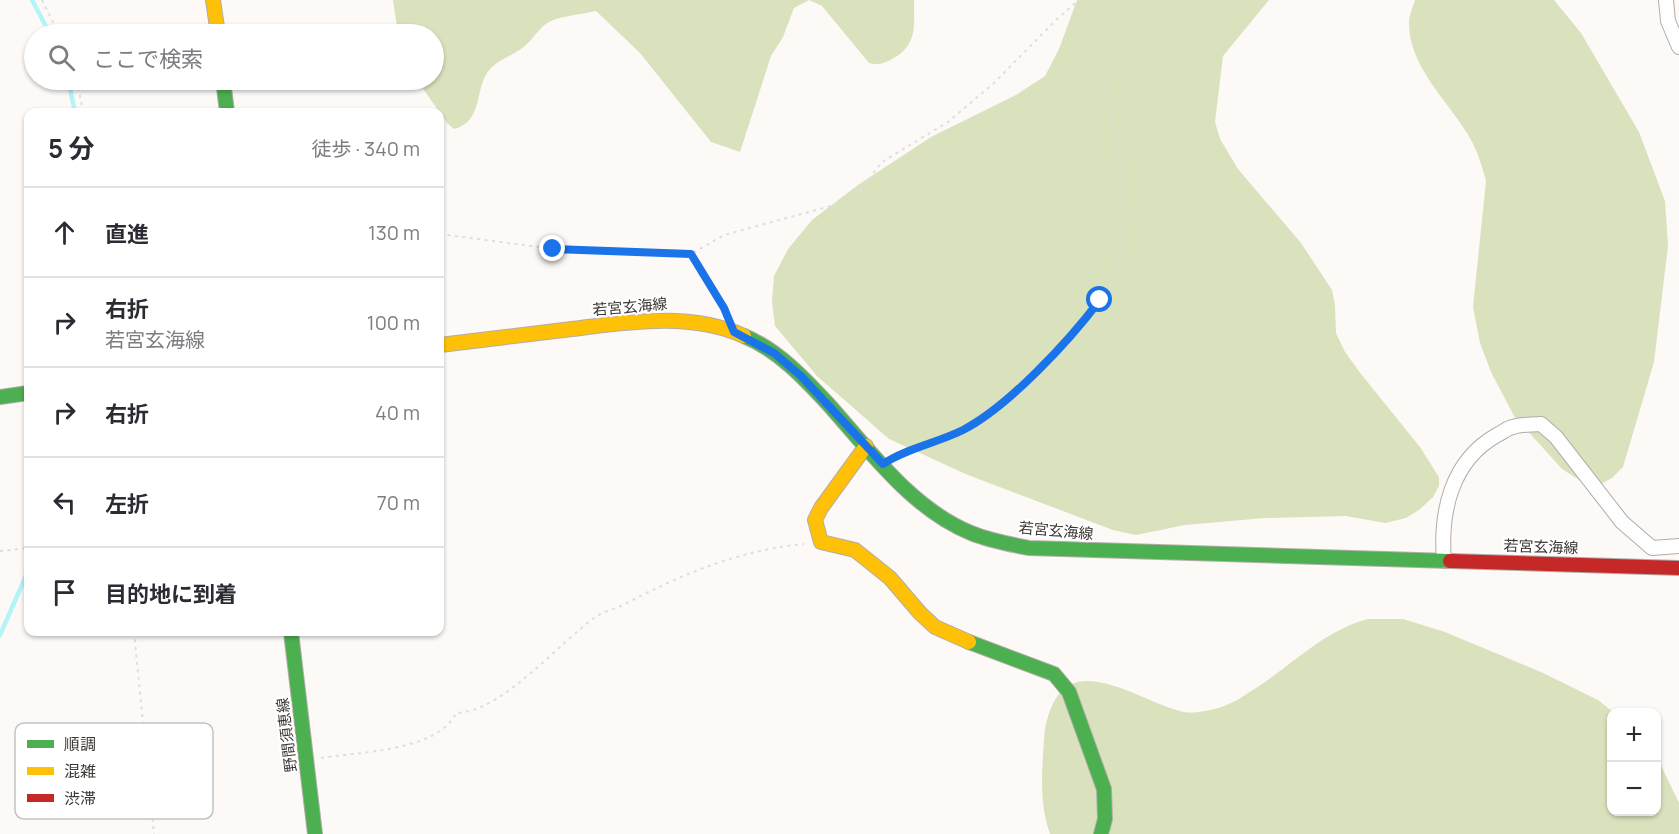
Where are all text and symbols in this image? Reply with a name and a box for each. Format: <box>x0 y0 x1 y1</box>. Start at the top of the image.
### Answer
search box <box>24 24 444 90</box>
icon: search <box>45 41 78 74</box>
text: ここで検索 <box>93 44 203 74</box>
text: 5 分 <box>48 130 94 166</box>
text: 徒歩 · 340 m <box>311 135 420 162</box>
icon: ahead <box>48 216 81 249</box>
text: 直進 <box>105 219 149 249</box>
text: 130 m <box>368 219 420 246</box>
route end <box>539 235 565 261</box>
route start <box>1086 286 1112 312</box>
street label: 若宮玄海線 <box>592 293 668 320</box>
text: 右折 <box>105 294 149 324</box>
icon: right <box>48 306 81 339</box>
text: 100 m <box>367 309 420 336</box>
text: 若宮玄海線 <box>105 326 205 353</box>
icon: right <box>48 396 81 429</box>
text: 右折 <box>105 399 149 429</box>
text: 40 m <box>375 399 420 426</box>
icon: left <box>48 486 81 519</box>
text: 左折 <box>105 489 149 519</box>
text: 70 m <box>377 489 420 516</box>
street label: 若宮玄海線 <box>1018 517 1094 544</box>
street label: 若宮玄海線 <box>1503 535 1579 558</box>
icon: arrive <box>48 576 81 609</box>
text: 目的地に到着 <box>105 579 237 609</box>
street label: 野間須恵線 <box>272 697 301 774</box>
map controls <box>1607 708 1661 816</box>
button: + <box>1607 708 1661 762</box>
legend <box>15 723 213 819</box>
text: 順調 <box>64 733 96 755</box>
text: 混雑 <box>64 760 96 782</box>
button: − <box>1607 762 1661 816</box>
text: 渋滞 <box>64 787 96 809</box>

